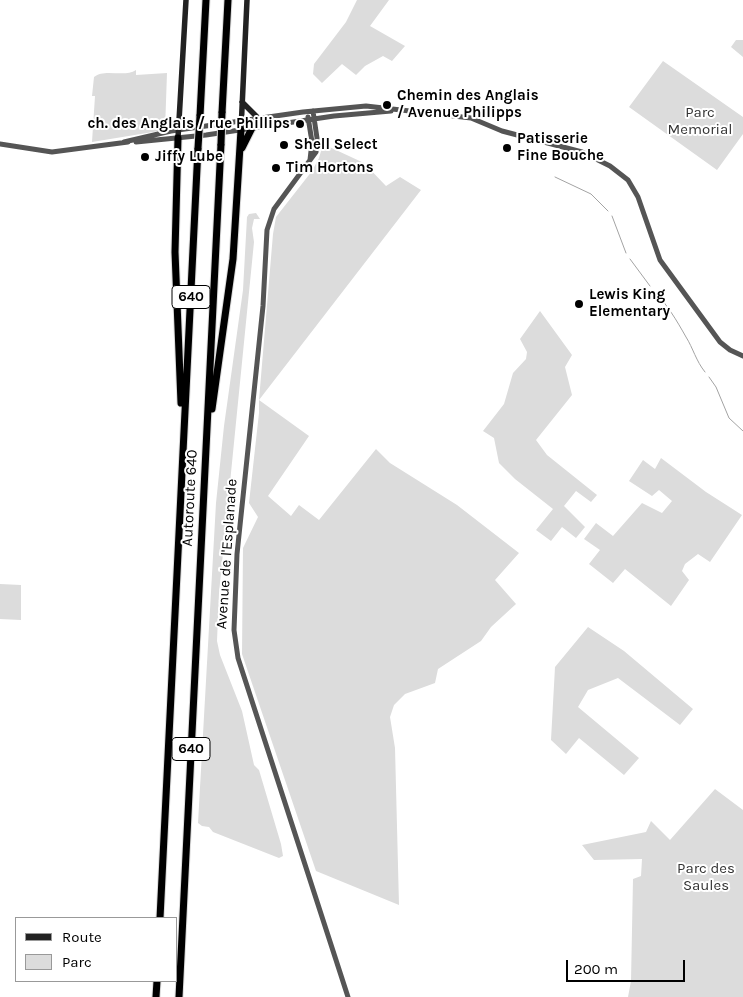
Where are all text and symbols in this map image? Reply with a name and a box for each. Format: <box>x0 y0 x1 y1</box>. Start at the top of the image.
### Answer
place label: Chemin des Anglais / Avenue Philipps <box>397 87 539 122</box>
marker: Chemin des Anglais / Avenue Philipps <box>381 99 393 111</box>
park label: Parc Memorial <box>668 104 732 139</box>
place label: ch. des Anglais / rue Phillips <box>87 115 290 133</box>
marker: ch. des Anglais / rue Phillips <box>294 118 306 130</box>
place label: Patisserie Fine Bouche <box>517 130 604 165</box>
place label: Shell Select <box>294 136 378 154</box>
marker: Shell Select <box>278 139 290 151</box>
marker: Patisserie Fine Bouche <box>501 142 513 154</box>
place label: Jiffy Lube <box>155 148 223 166</box>
marker: Jiffy Lube <box>139 151 151 163</box>
place label: Tim Hortons <box>286 159 374 177</box>
marker: Tim Hortons <box>270 162 282 174</box>
road number: 640 <box>172 286 210 308</box>
place label: Lewis King Elementary <box>589 286 670 321</box>
marker: Lewis King Elementary <box>573 298 585 310</box>
street label: Autoroute 640 <box>178 449 202 547</box>
street label: Avenue de l'Esplanade <box>213 478 241 630</box>
road number: 640 <box>172 738 210 761</box>
park label: Parc des Saules <box>677 860 735 895</box>
legend <box>15 917 178 982</box>
text: Route <box>62 928 102 946</box>
scale bar <box>568 950 687 982</box>
text: Parc <box>62 953 92 971</box>
text: 200 m <box>574 960 618 978</box>

